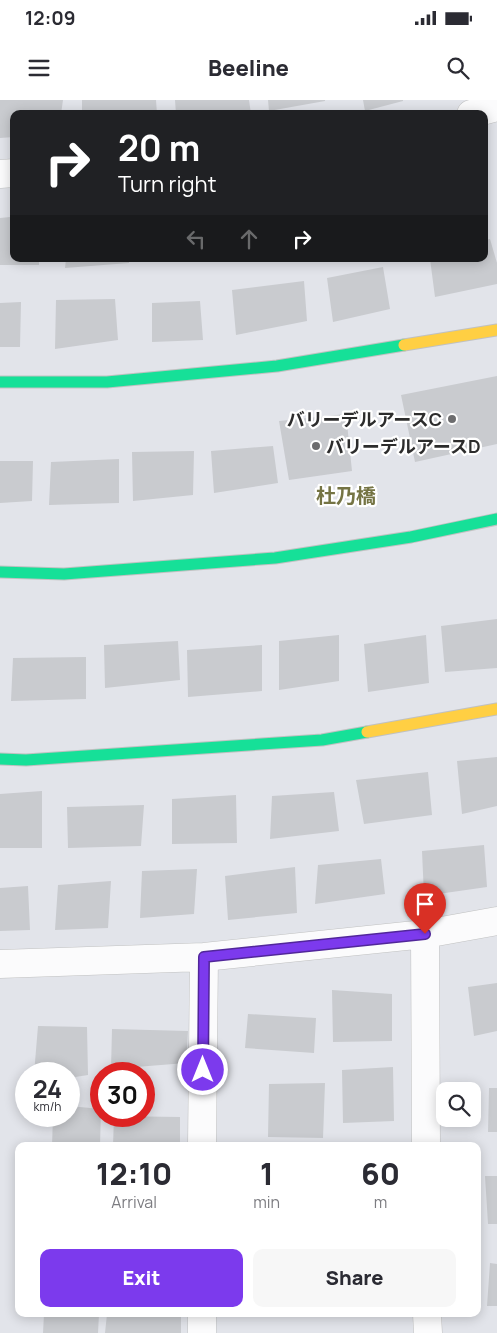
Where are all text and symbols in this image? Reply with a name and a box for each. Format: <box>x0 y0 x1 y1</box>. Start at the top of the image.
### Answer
text: 12:09 <box>25 5 75 31</box>
text: Beeline <box>208 53 289 83</box>
icon: menu <box>25 54 53 82</box>
icon: search <box>444 54 472 82</box>
text: 20 m <box>118 124 200 172</box>
icon: right <box>35 130 100 195</box>
text: Turn right <box>118 169 216 199</box>
icon: left <box>182 225 210 253</box>
icon: ahead <box>235 225 263 253</box>
icon: right <box>288 225 316 253</box>
place label: バリーデルアースC <box>287 407 442 431</box>
marker: バリーデルアースC <box>446 413 458 425</box>
place label: バリーデルアースD <box>326 434 481 458</box>
marker: バリーデルアースD <box>310 440 322 452</box>
district label: 杜乃橋 <box>316 482 376 509</box>
pin <box>404 883 446 934</box>
icon: arrive <box>411 890 439 918</box>
position arrow <box>176 1043 228 1095</box>
speed limit sign: 30 <box>90 1062 155 1127</box>
text: 24 <box>33 1071 62 1106</box>
map controls <box>436 1082 481 1127</box>
button: search <box>436 1082 481 1127</box>
text: km/h <box>34 1098 61 1115</box>
text: 12:10 <box>96 1153 172 1194</box>
text: 1 <box>260 1153 274 1194</box>
text: 60 <box>361 1153 400 1194</box>
text: Arrival <box>111 1191 157 1213</box>
text: min <box>253 1191 280 1213</box>
text: m <box>374 1191 387 1213</box>
button: Exit <box>40 1249 243 1307</box>
button: Share <box>253 1249 456 1307</box>

